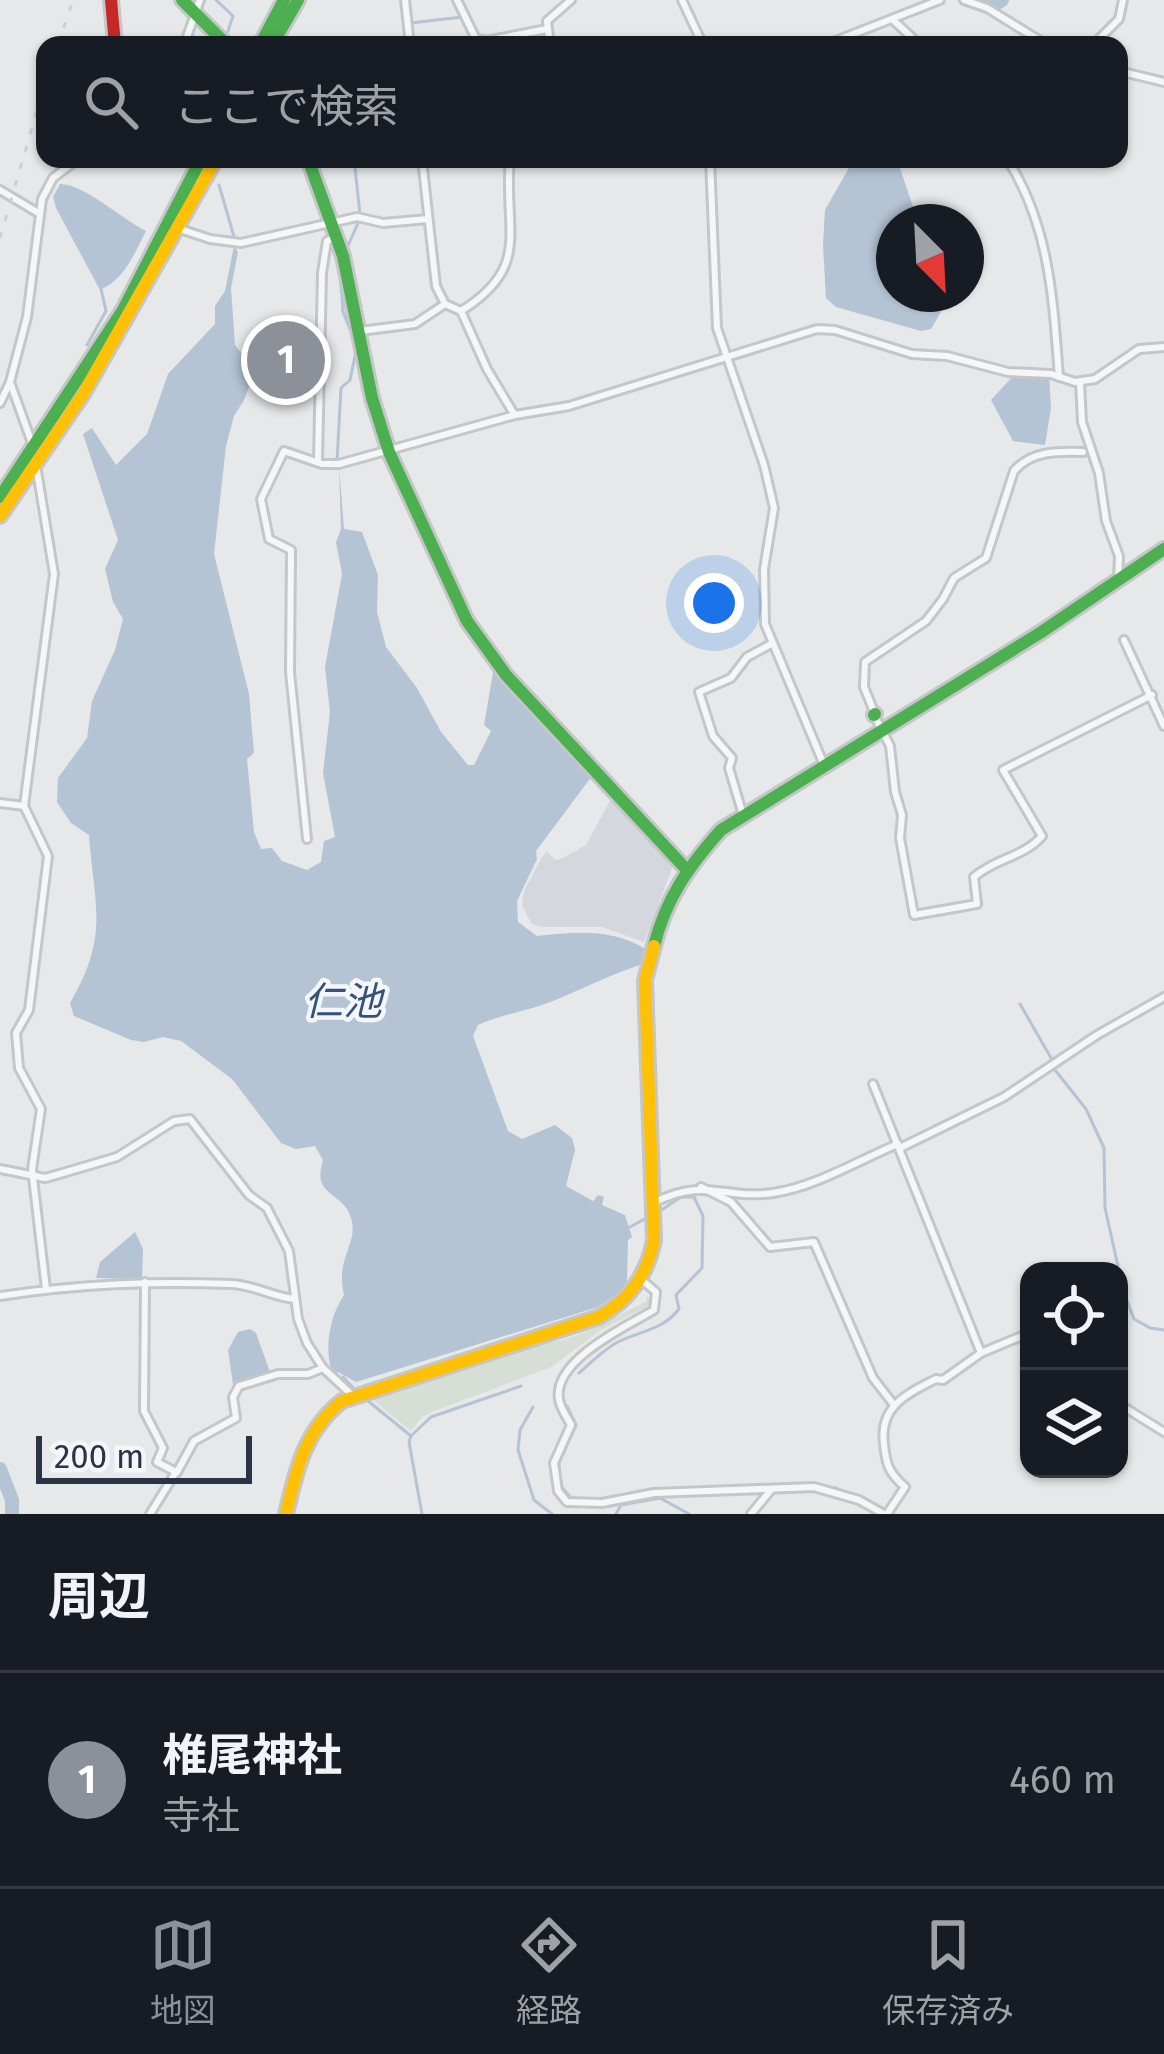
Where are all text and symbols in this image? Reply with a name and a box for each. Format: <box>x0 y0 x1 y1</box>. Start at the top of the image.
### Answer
search box <box>36 36 1128 168</box>
icon: search <box>78 69 144 135</box>
text: ここで検索 <box>174 80 399 134</box>
north arrow <box>876 204 984 312</box>
pin: 1 <box>247 315 325 405</box>
your location <box>684 573 744 633</box>
water label: 仁池 <box>304 979 386 1025</box>
map controls <box>1020 1262 1128 1478</box>
button: locate <box>1020 1262 1128 1370</box>
button: layers <box>1020 1370 1128 1478</box>
scale bar <box>36 1430 252 1483</box>
text: 200 m <box>54 1437 144 1477</box>
text: 周辺 <box>48 1566 150 1628</box>
text: 椎尾神社 <box>162 1729 342 1783</box>
text: 1 <box>78 1757 96 1803</box>
text: 460 m <box>1009 1757 1116 1803</box>
text: 寺社 <box>162 1793 240 1839</box>
tab: 地図 <box>150 1912 216 2032</box>
tab: 経路 <box>516 1912 582 2032</box>
tab: 保存済み <box>882 1912 1014 2032</box>

